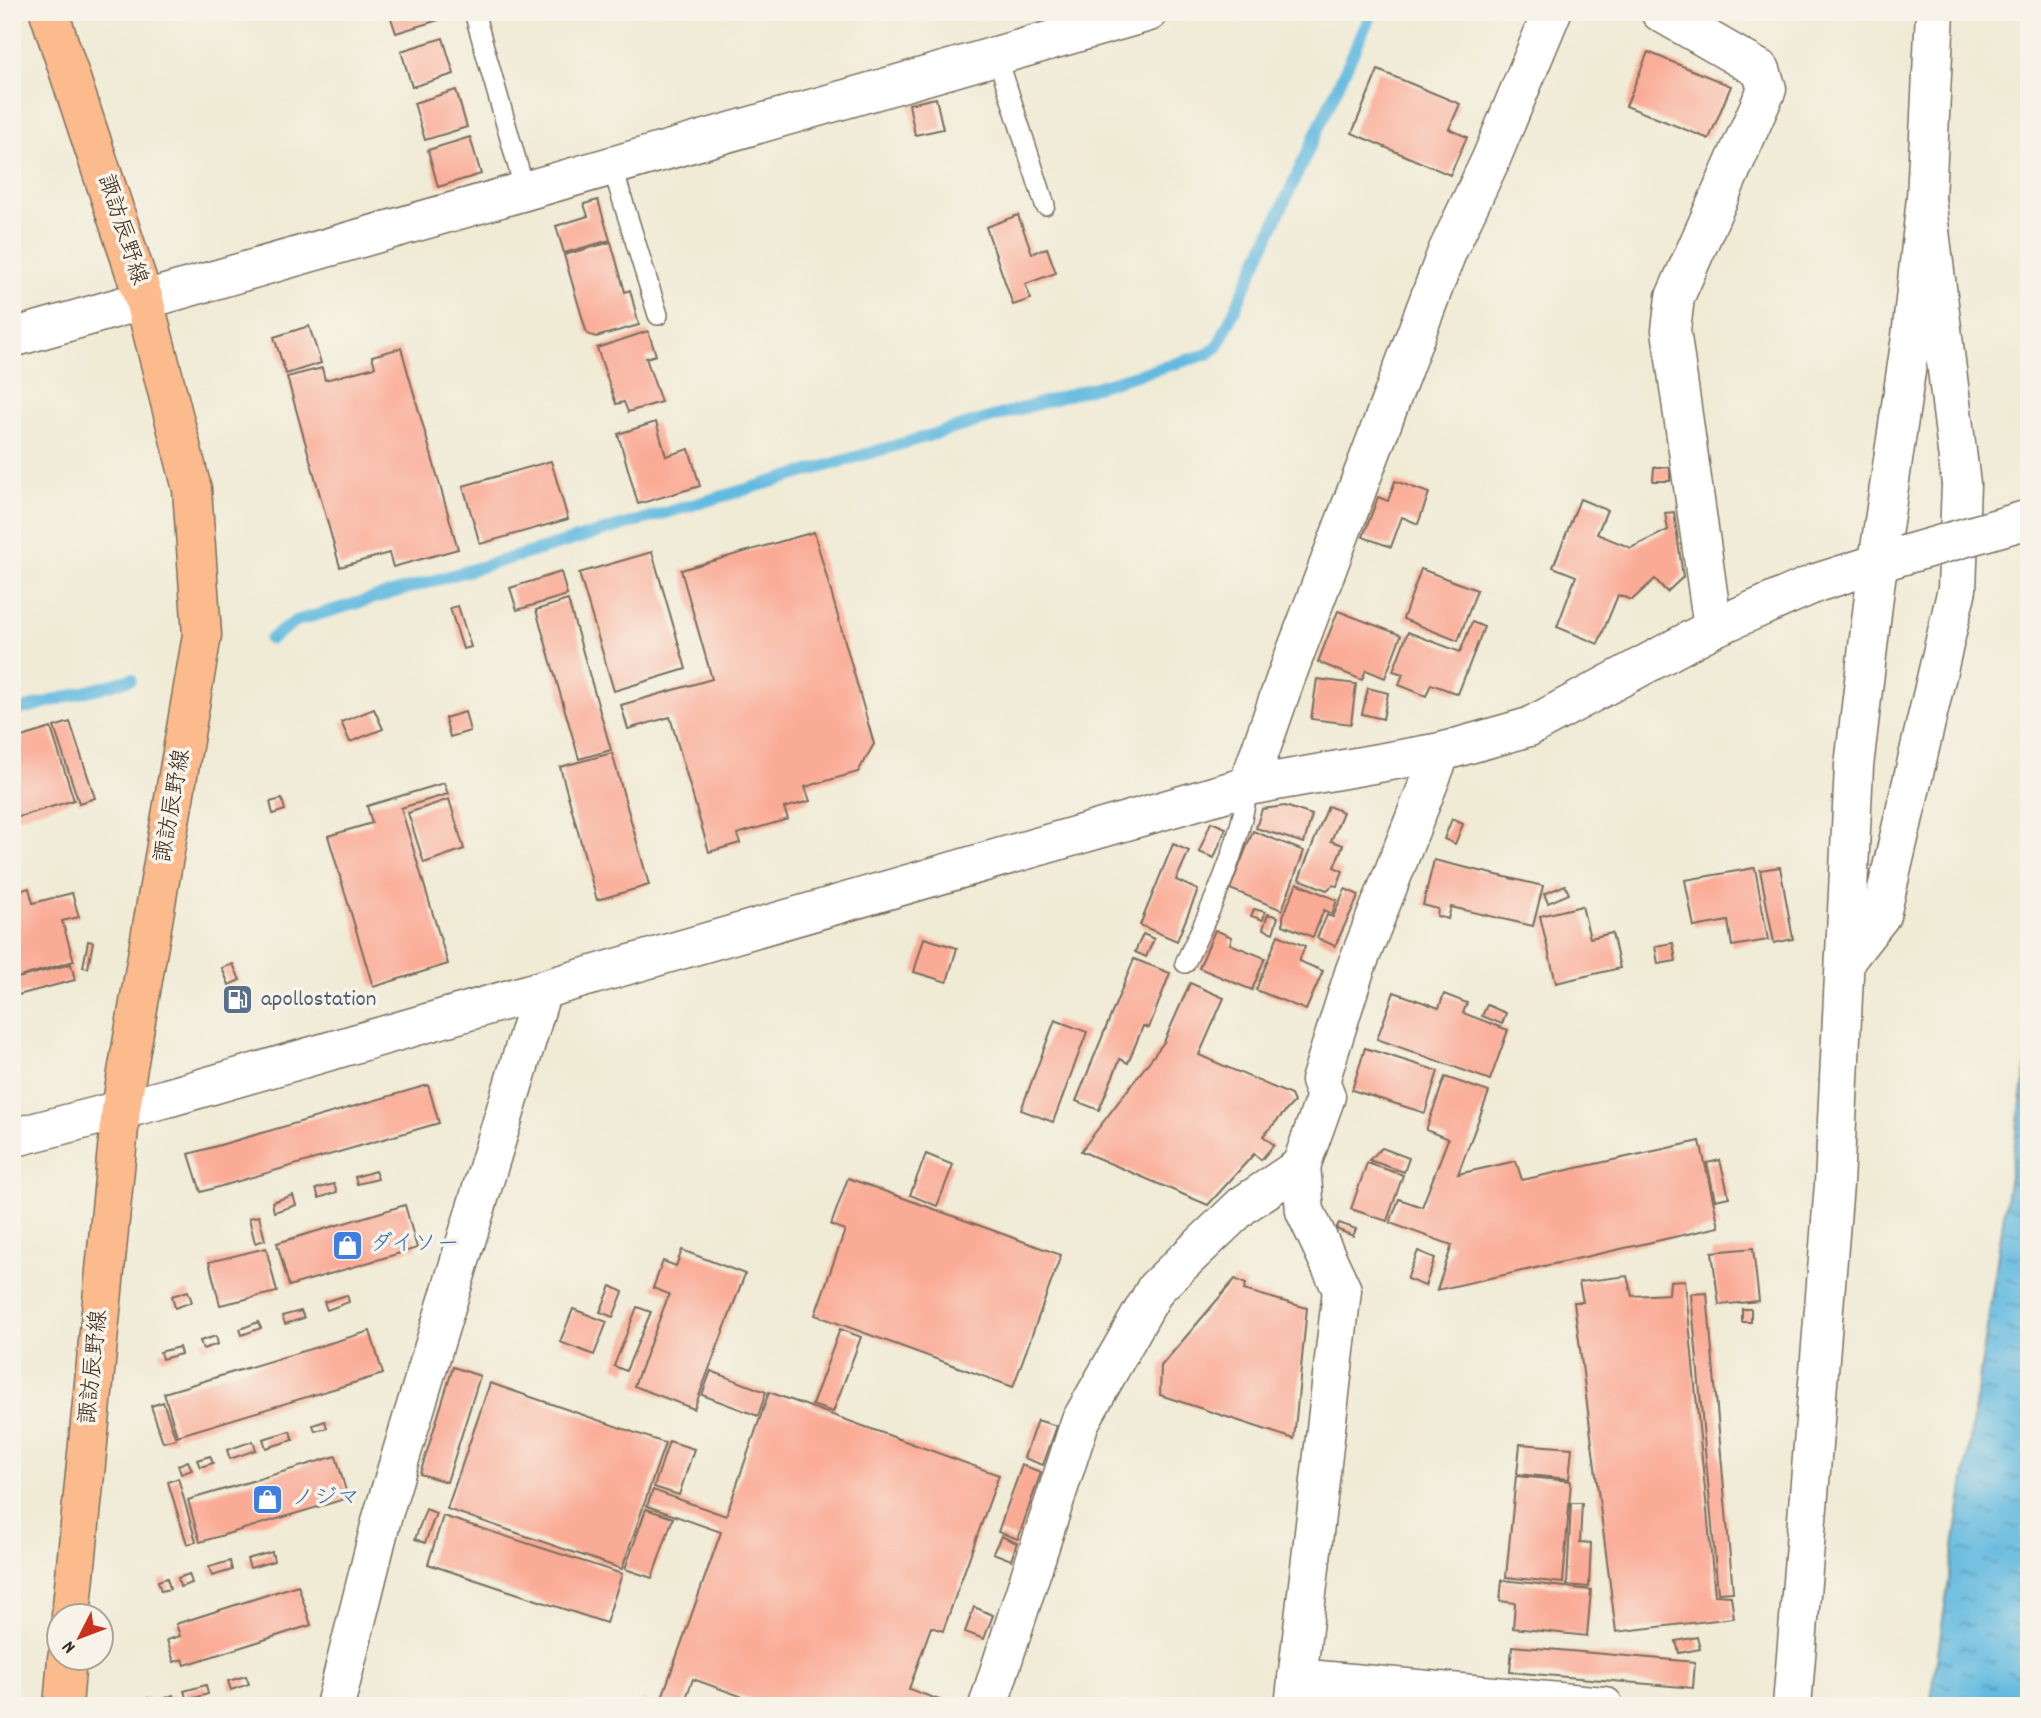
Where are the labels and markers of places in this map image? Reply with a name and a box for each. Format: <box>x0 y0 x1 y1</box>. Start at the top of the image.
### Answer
fuel station icon: apollostation <box>221 983 255 1017</box>
place label: apollostation <box>261 984 376 1017</box>
shop icon: ダイソー <box>330 1228 364 1262</box>
place label: ダイソー <box>370 1229 460 1262</box>
shop icon: ノジマ <box>251 1482 285 1516</box>
place label: ノジマ <box>291 1483 360 1516</box>

